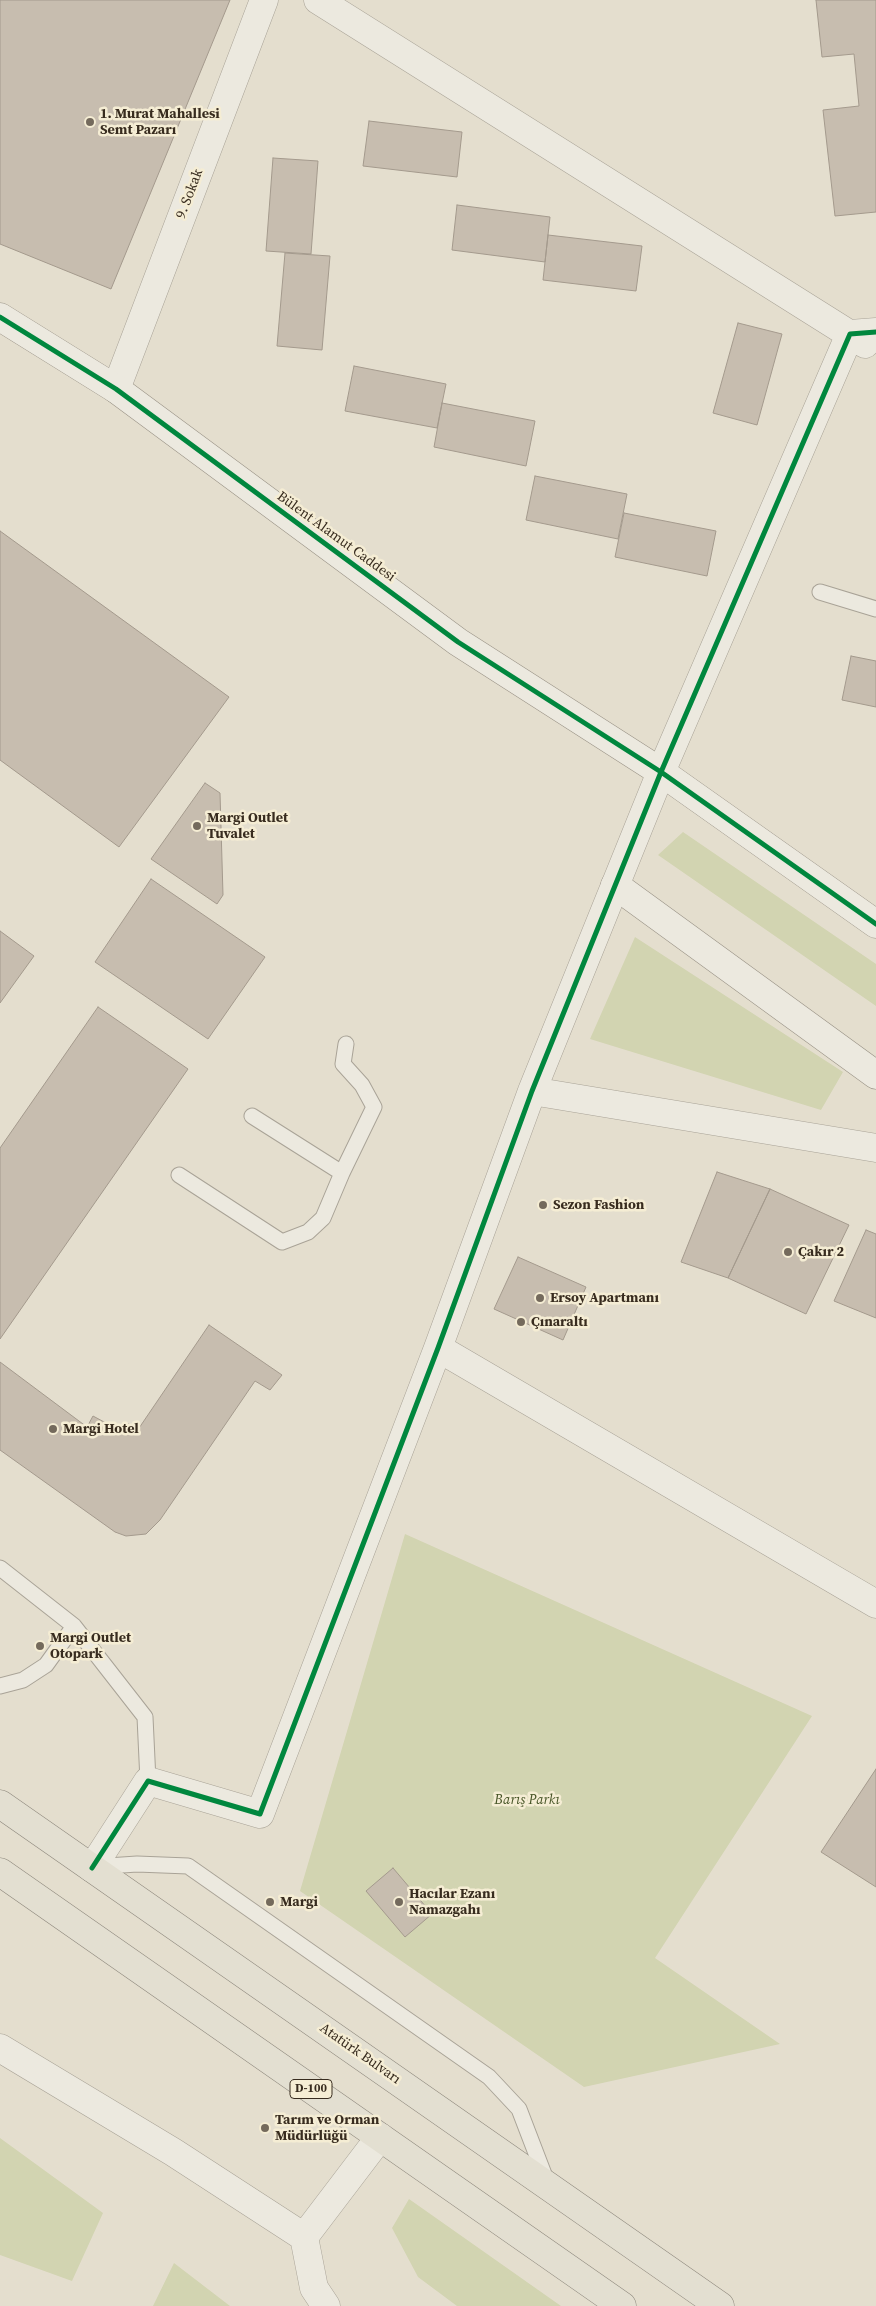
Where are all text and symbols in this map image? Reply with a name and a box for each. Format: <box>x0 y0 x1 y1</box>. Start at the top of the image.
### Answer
place label: 1. Murat Mahallesi Semt Pazarı <box>100 106 220 138</box>
marker: 1. Murat Mahallesi Semt Pazarı <box>84 116 96 128</box>
street label: 9. Sokak <box>173 167 207 221</box>
street label: Bülent Alamut Caddesi <box>273 488 399 586</box>
place label: Margi Outlet Tuvalet <box>207 810 288 842</box>
marker: Margi Outlet Tuvalet <box>191 820 203 832</box>
place label: Sezon Fashion <box>553 1197 644 1213</box>
marker: Sezon Fashion <box>537 1199 549 1211</box>
place label: Çakır 2 <box>798 1244 844 1260</box>
marker: Çakır 2 <box>782 1246 794 1258</box>
place label: Ersoy Apartmanı <box>550 1290 659 1306</box>
marker: Ersoy Apartmanı <box>534 1292 546 1304</box>
place label: Çınaraltı <box>531 1314 588 1330</box>
marker: Çınaraltı <box>515 1316 527 1328</box>
place label: Margi Hotel <box>63 1421 139 1437</box>
marker: Margi Hotel <box>47 1423 59 1435</box>
place label: Margi Outlet Otopark <box>50 1630 131 1662</box>
marker: Margi Outlet Otopark <box>34 1640 46 1652</box>
park label: Barış Parkı <box>494 1792 560 1808</box>
place label: Hacılar Ezanı Namazgahı <box>409 1886 495 1918</box>
place label: Margi <box>280 1894 318 1910</box>
marker: Margi <box>264 1896 276 1908</box>
marker: Hacılar Ezanı Namazgahı <box>393 1896 405 1908</box>
street label: Atatürk Bulvarı <box>316 2020 404 2088</box>
road number: D-100 <box>290 2080 332 2098</box>
place label: Tarım ve Orman Müdürlüğü <box>275 2112 379 2144</box>
marker: Tarım ve Orman Müdürlüğü <box>259 2122 271 2134</box>

